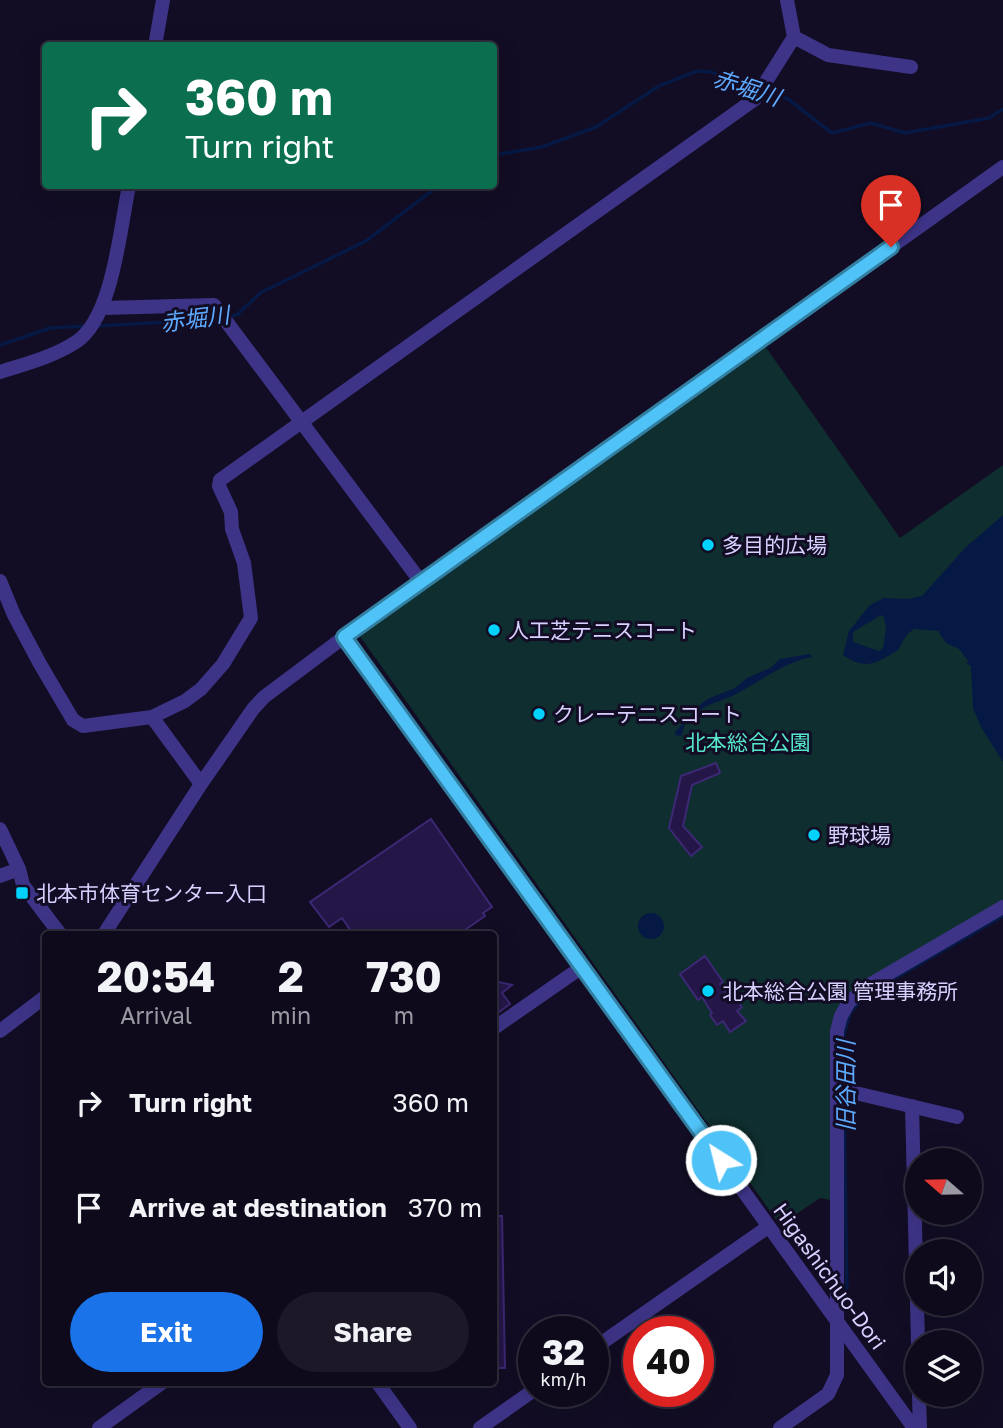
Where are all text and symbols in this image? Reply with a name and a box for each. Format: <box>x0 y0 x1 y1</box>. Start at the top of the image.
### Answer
water label: 赤堀川 <box>710 63 787 112</box>
text: 360 m <box>185 67 333 126</box>
icon: right <box>70 70 161 161</box>
text: Turn right <box>185 127 334 165</box>
pin <box>861 175 921 247</box>
icon: arrive <box>872 186 910 224</box>
water label: 赤堀川 <box>159 300 234 336</box>
place label: 多目的広場 <box>722 532 827 558</box>
marker: 多目的広場 <box>700 537 716 553</box>
place label: 人工芝テニスコート <box>508 617 697 643</box>
marker: 人工芝テニスコート <box>486 622 502 638</box>
place label: クレーテニスコート <box>553 701 742 727</box>
marker: クレーテニスコート <box>531 706 547 722</box>
park label: 北本総合公園 <box>685 729 811 755</box>
place label: 野球場 <box>828 822 891 848</box>
marker: 野球場 <box>806 827 822 843</box>
place label: 北本市体育センター入口 <box>36 880 267 906</box>
marker: 北本市体育センター入口 <box>14 885 30 901</box>
text: 20:54 <box>97 951 215 1001</box>
text: 2 <box>278 951 304 1001</box>
text: 730 <box>366 951 442 1001</box>
place label: 北本総合公園 管理事務所 <box>722 978 958 1004</box>
marker: 北本総合公園 管理事務所 <box>700 983 716 999</box>
text: Arrival <box>120 1001 192 1029</box>
text: min <box>270 1001 311 1029</box>
text: m <box>394 1001 414 1029</box>
water label: 旧谷田川 <box>831 1037 859 1132</box>
icon: right <box>70 1084 108 1122</box>
text: Turn right <box>129 1087 252 1118</box>
text: 360 m <box>392 1087 469 1118</box>
position arrow <box>684 1123 758 1197</box>
north arrow <box>905 1148 982 1225</box>
map controls <box>905 1148 982 1407</box>
icon: arrive <box>70 1189 108 1227</box>
text: Arrive at destination <box>129 1192 387 1223</box>
text: 370 m <box>408 1192 482 1223</box>
street label: Higashichuo-Dori <box>768 1198 892 1354</box>
button: sound <box>905 1239 982 1316</box>
button: Exit <box>70 1292 263 1372</box>
button: Share <box>277 1292 469 1372</box>
speed limit sign: 40 <box>623 1316 714 1407</box>
button: layers <box>905 1330 982 1407</box>
text: 32 <box>542 1331 585 1373</box>
text: km/h <box>541 1368 586 1390</box>

